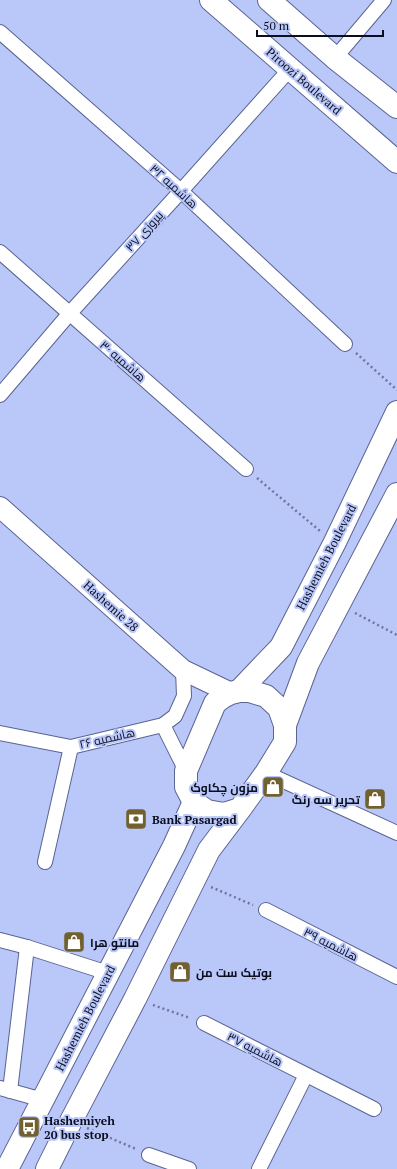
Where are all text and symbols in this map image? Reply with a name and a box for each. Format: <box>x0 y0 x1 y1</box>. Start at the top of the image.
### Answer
scale bar <box>257 12 383 38</box>
text: 50 m <box>263 18 290 33</box>
street label: Piroozi Boulevard <box>263 44 345 118</box>
street label: هاشمیه ۳۲ <box>147 161 201 211</box>
street label: پیروزی ۳۷ <box>122 207 168 256</box>
street label: هاشمیه ۳۰ <box>97 337 149 385</box>
street label: Hashemieh Boulevard <box>293 501 359 612</box>
street label: Hashemie 28 <box>80 577 142 635</box>
street label: هاشمیه ۲۶ <box>78 724 136 752</box>
shop icon: مزون چکاوک <box>260 774 286 800</box>
place label: مزون چکاوک <box>190 780 258 797</box>
shop icon: تحریر سه رنگ <box>362 786 388 812</box>
place label: تحریر سه رنگ <box>292 792 361 808</box>
bank icon: Bank Pasargad <box>123 806 149 832</box>
place label: Bank Pasargad <box>152 812 237 827</box>
street label: هاشمیه ۳۹ <box>301 924 361 964</box>
shop icon: مانتو هرا <box>61 929 87 955</box>
place label: مانتو هرا <box>90 935 139 951</box>
shop icon: بوتیک ست من <box>167 959 193 985</box>
street label: Hashemieh Boulevard <box>52 962 118 1073</box>
place label: بوتیک ست من <box>196 965 272 981</box>
street label: هاشمیه ۳۷ <box>225 1029 285 1069</box>
place label: Hashemiyeh 20 bus stop <box>44 1113 115 1142</box>
bus stop icon: Hashemiyeh 20 bus stop <box>16 1114 42 1140</box>

